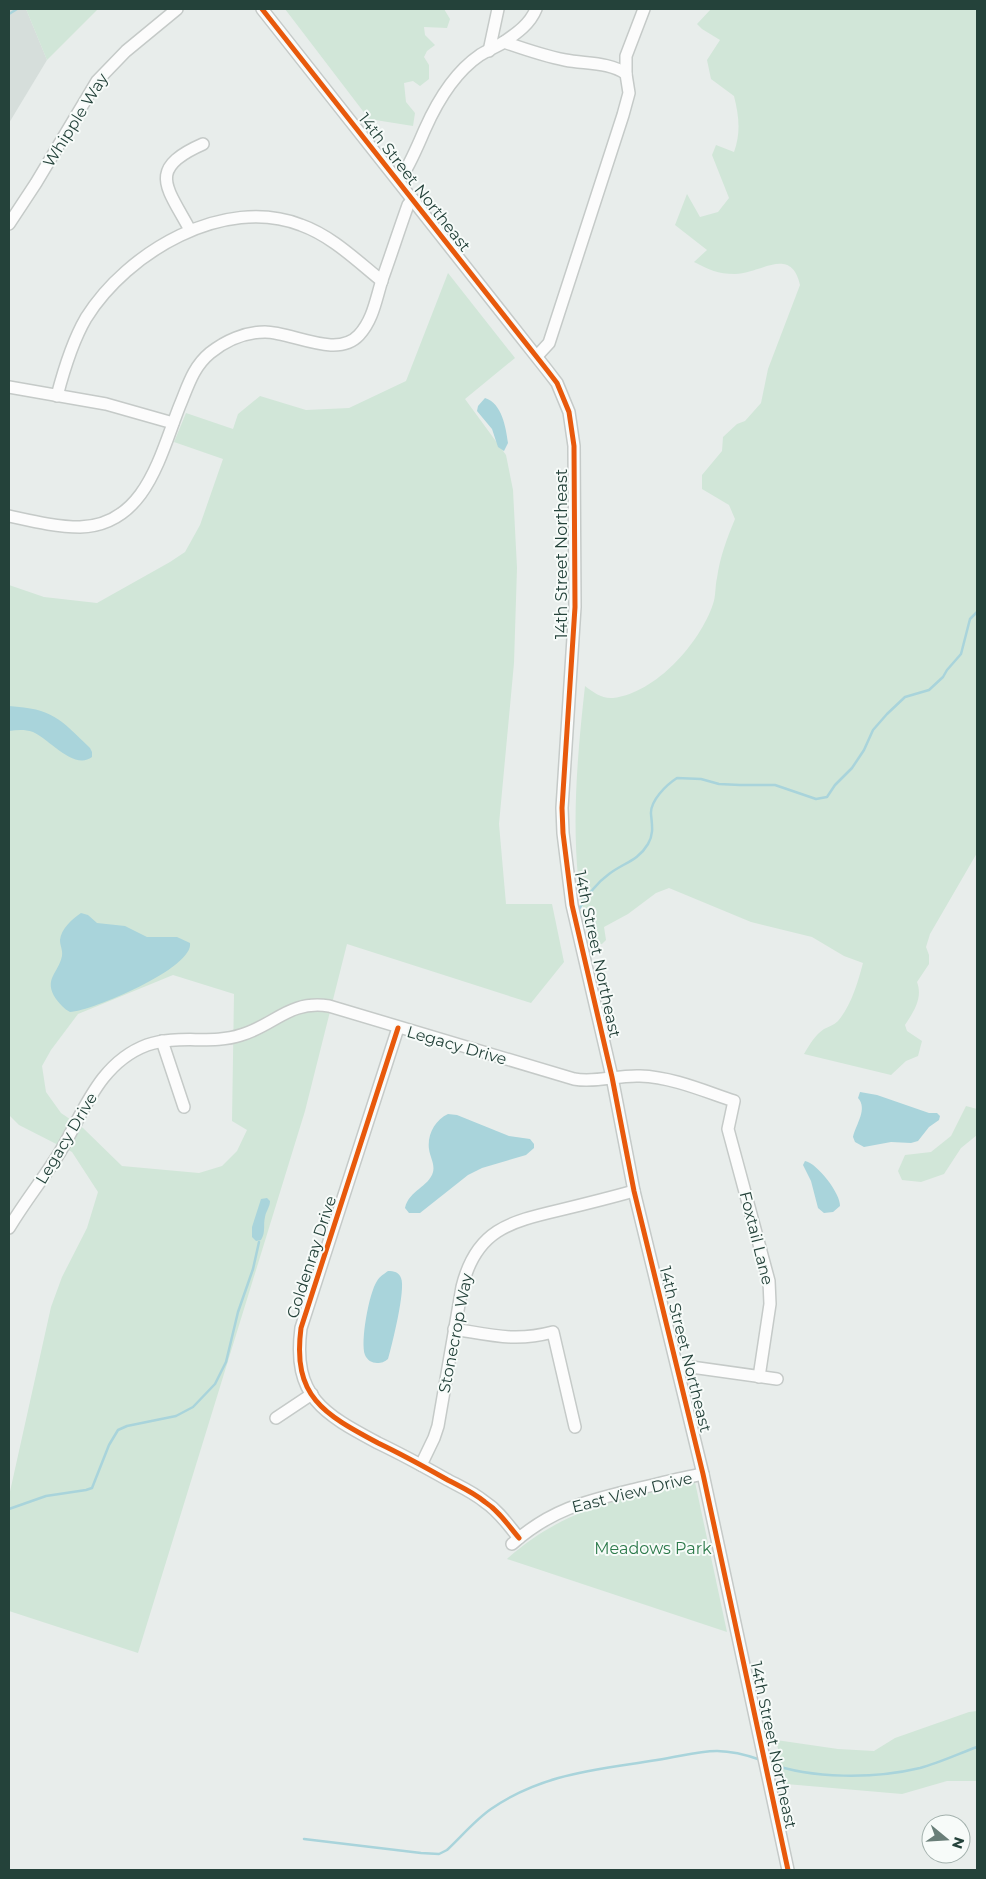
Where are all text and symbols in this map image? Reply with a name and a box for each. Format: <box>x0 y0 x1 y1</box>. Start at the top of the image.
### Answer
street label: Whipple Way <box>39 70 112 171</box>
street label: 14th Street Northeast <box>355 109 475 256</box>
street label: 14th Street Northeast <box>552 468 571 639</box>
street label: 14th Street Northeast <box>570 869 625 1040</box>
street label: Legacy Drive <box>405 1022 509 1069</box>
street label: Legacy Drive <box>32 1089 101 1187</box>
street label: Foxtail Lane <box>736 1189 777 1287</box>
street label: Goldenray Drive <box>283 1193 340 1321</box>
street label: 14th Street Northeast <box>656 1264 715 1435</box>
street label: Stonecrop Way <box>435 1271 476 1395</box>
street label: East View Drive <box>570 1468 694 1517</box>
park label: Meadows Park <box>594 1539 712 1558</box>
street label: 14th Street Northeast <box>746 1660 801 1831</box>
north arrow <box>921 1814 971 1864</box>
text: N <box>948 1835 969 1851</box>

